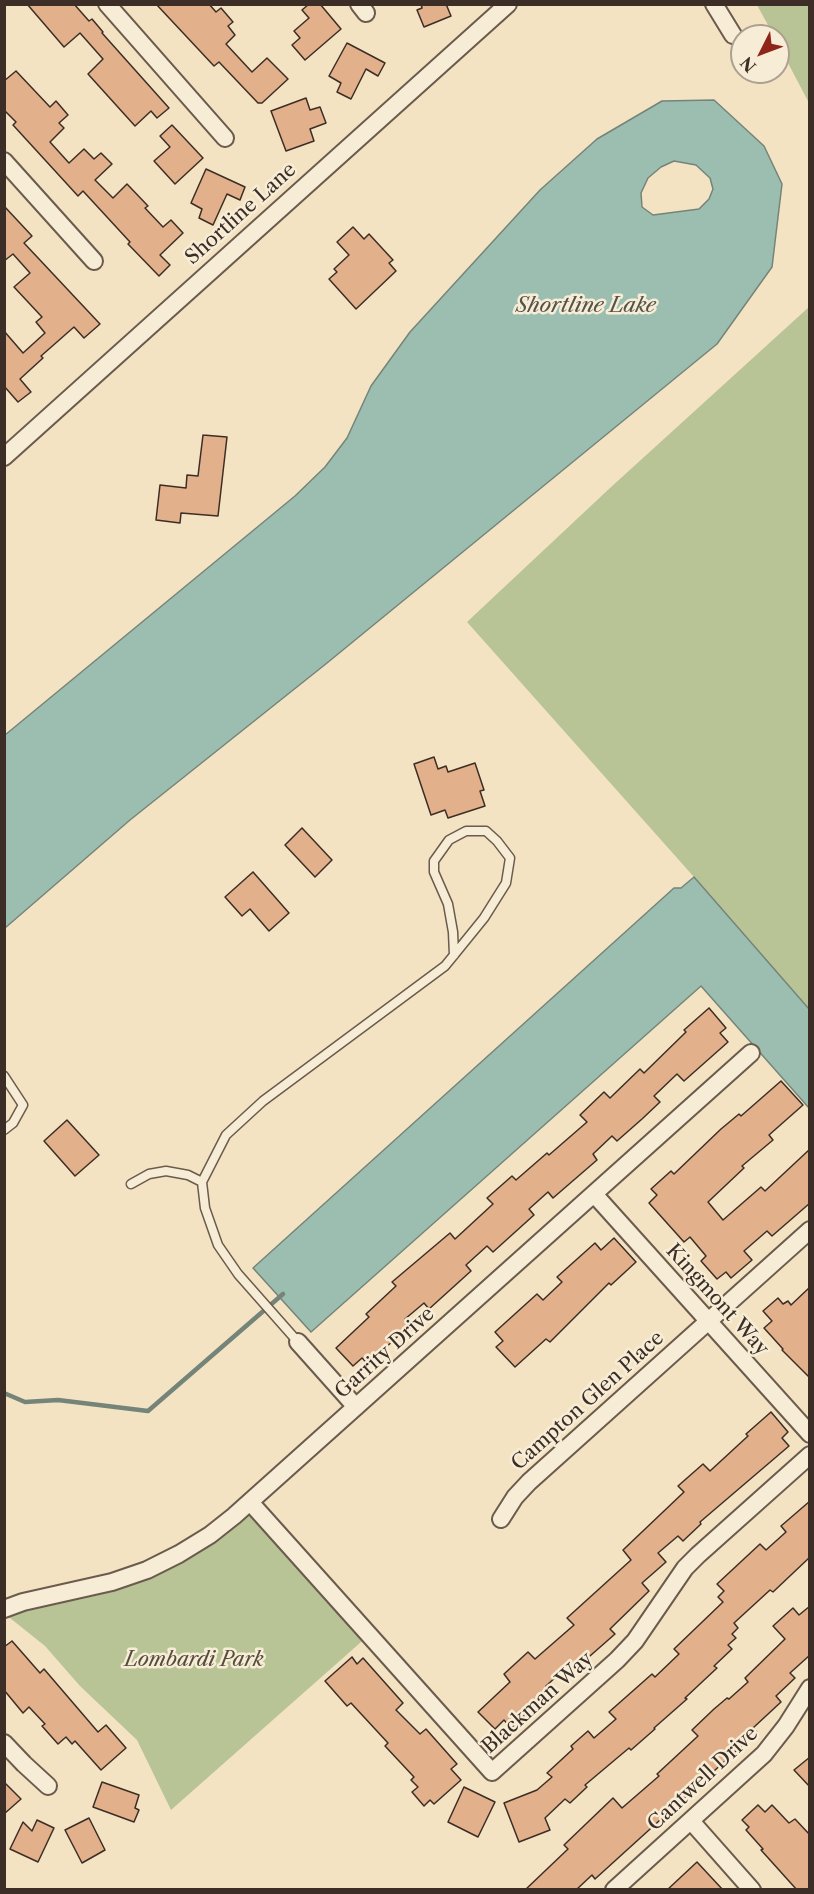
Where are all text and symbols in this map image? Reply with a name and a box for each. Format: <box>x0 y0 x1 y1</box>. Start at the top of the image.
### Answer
north arrow <box>730 24 790 84</box>
text: N <box>736 53 760 77</box>
street label: Shortline Lane <box>181 158 301 270</box>
water label: Shortline Lake <box>516 293 656 319</box>
street label: Kingmont Way <box>661 1239 773 1361</box>
street label: Garrity Drive <box>330 1302 440 1404</box>
street label: Campton Glen Place <box>507 1326 669 1476</box>
street label: Blackman Way <box>478 1647 598 1759</box>
park label: Lombardi Park <box>124 1648 264 1672</box>
street label: Cantwell Drive <box>643 1722 763 1836</box>

